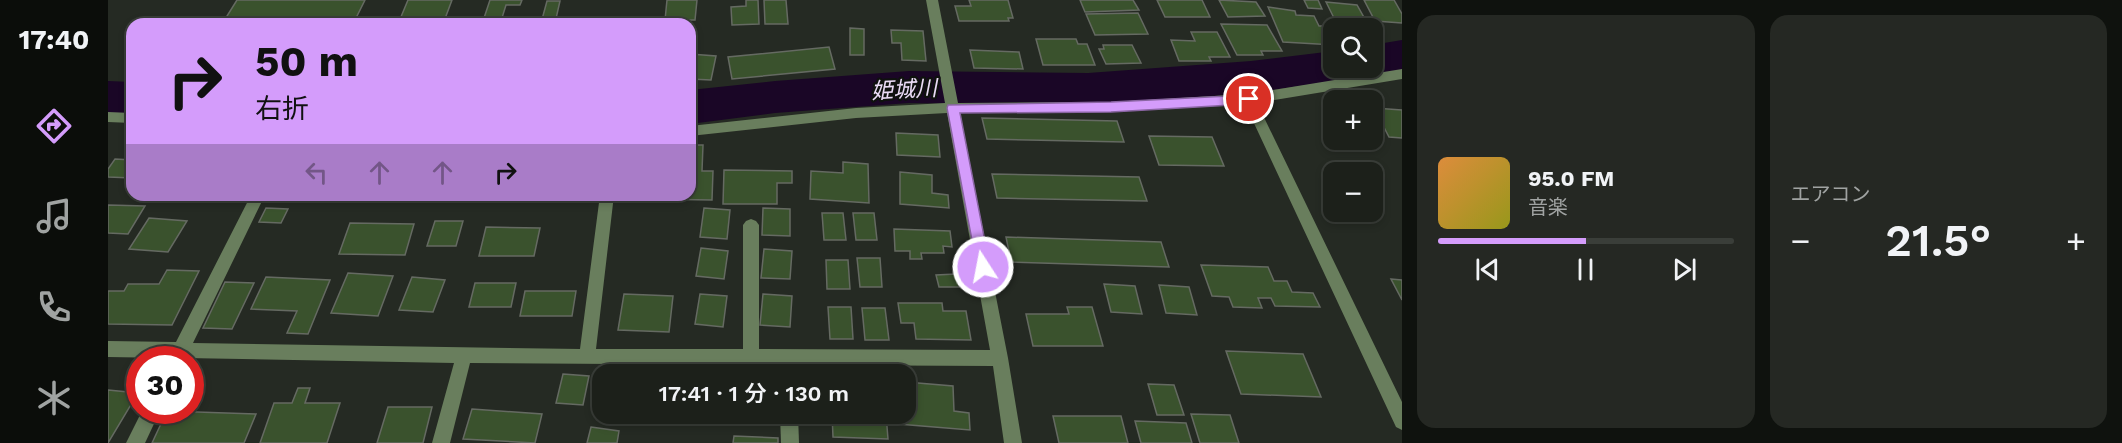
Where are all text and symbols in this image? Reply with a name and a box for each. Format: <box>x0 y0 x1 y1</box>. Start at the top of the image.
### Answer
map controls <box>1323 18 1383 222</box>
button: search <box>1323 18 1383 78</box>
text: 17:40 <box>19 24 89 56</box>
text: 50 m <box>255 37 358 86</box>
icon: right <box>156 42 234 120</box>
pin <box>1223 73 1274 124</box>
water label: 姫城川 <box>870 75 940 104</box>
icon: arrive <box>1232 82 1265 115</box>
button: + <box>1323 90 1383 150</box>
text: 右折 <box>255 93 309 125</box>
icon: directions <box>33 105 75 147</box>
icon: left <box>300 156 333 189</box>
icon: ahead <box>363 156 396 189</box>
icon: ahead <box>426 156 459 189</box>
icon: right <box>489 156 522 189</box>
button: − <box>1323 162 1383 222</box>
text: 95.0 FM <box>1528 166 1614 191</box>
text: エアコン <box>1791 182 1871 206</box>
icon: music <box>33 195 75 237</box>
text: 音楽 <box>1528 195 1568 219</box>
text: 21.5° <box>1885 214 1991 267</box>
text: − <box>1791 221 1810 260</box>
text: + <box>2066 221 2086 260</box>
position arrow <box>951 235 1015 299</box>
icon: previous <box>1471 253 1504 286</box>
icon: pause <box>1569 253 1602 286</box>
icon: next <box>1668 253 1701 286</box>
icon: phone <box>33 286 75 328</box>
speed limit sign: 30 <box>126 346 204 424</box>
icon: climate <box>33 377 75 419</box>
text: 17:41 · 1 分 · 130 m <box>659 381 849 406</box>

